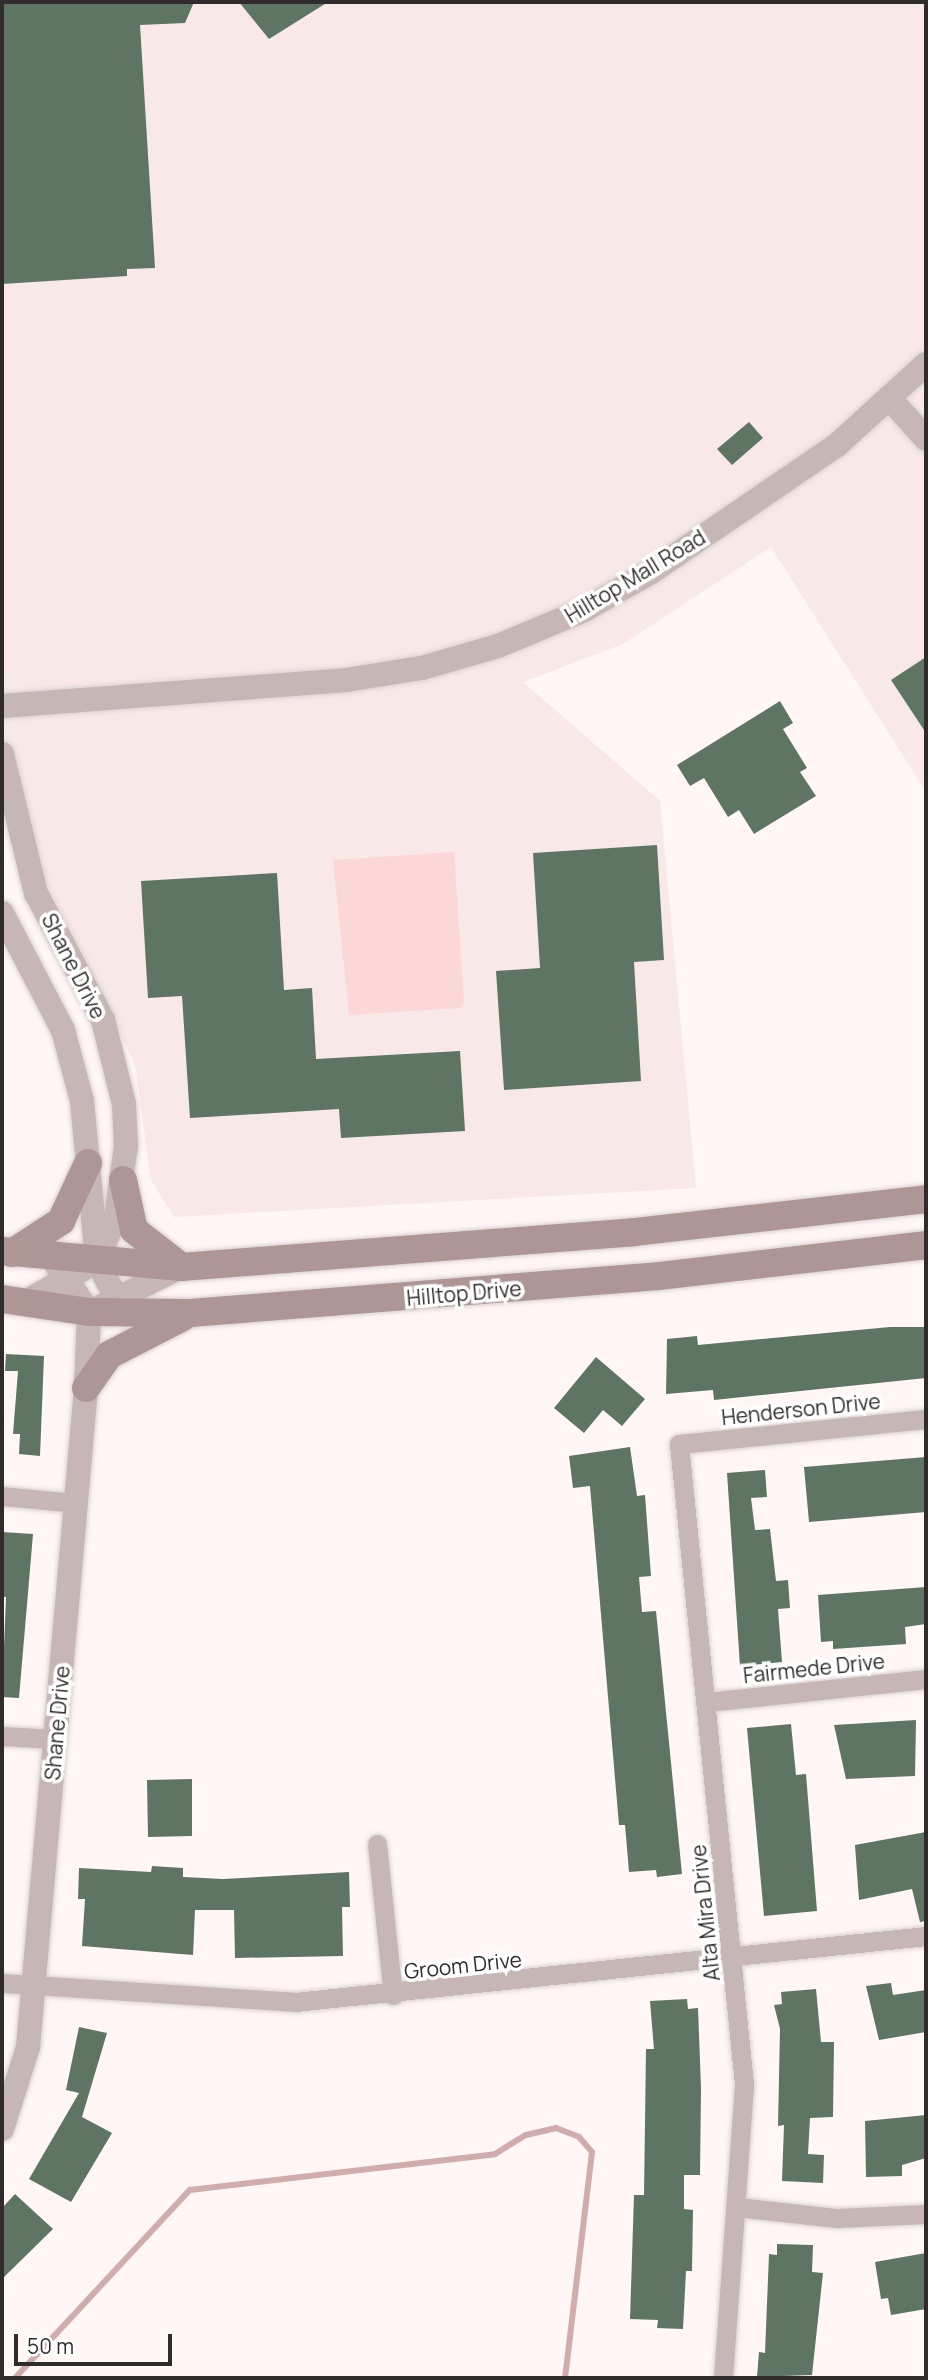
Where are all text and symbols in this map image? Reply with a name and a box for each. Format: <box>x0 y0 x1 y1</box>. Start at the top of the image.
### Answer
street label: Hilltop Mall Road <box>560 524 710 628</box>
street label: Shane Drive <box>37 909 111 1023</box>
street label: Hilltop Drive <box>406 1275 522 1311</box>
street label: Henderson Drive <box>720 1388 882 1430</box>
street label: Fairmede Drive <box>742 1648 886 1688</box>
street label: Shane Drive <box>39 1665 75 1781</box>
street label: Alta Mira Drive <box>685 1843 725 1983</box>
street label: Groom Drive <box>403 1946 523 1984</box>
scale bar <box>18 2320 175 2364</box>
text: 50 m <box>27 2332 74 2360</box>

